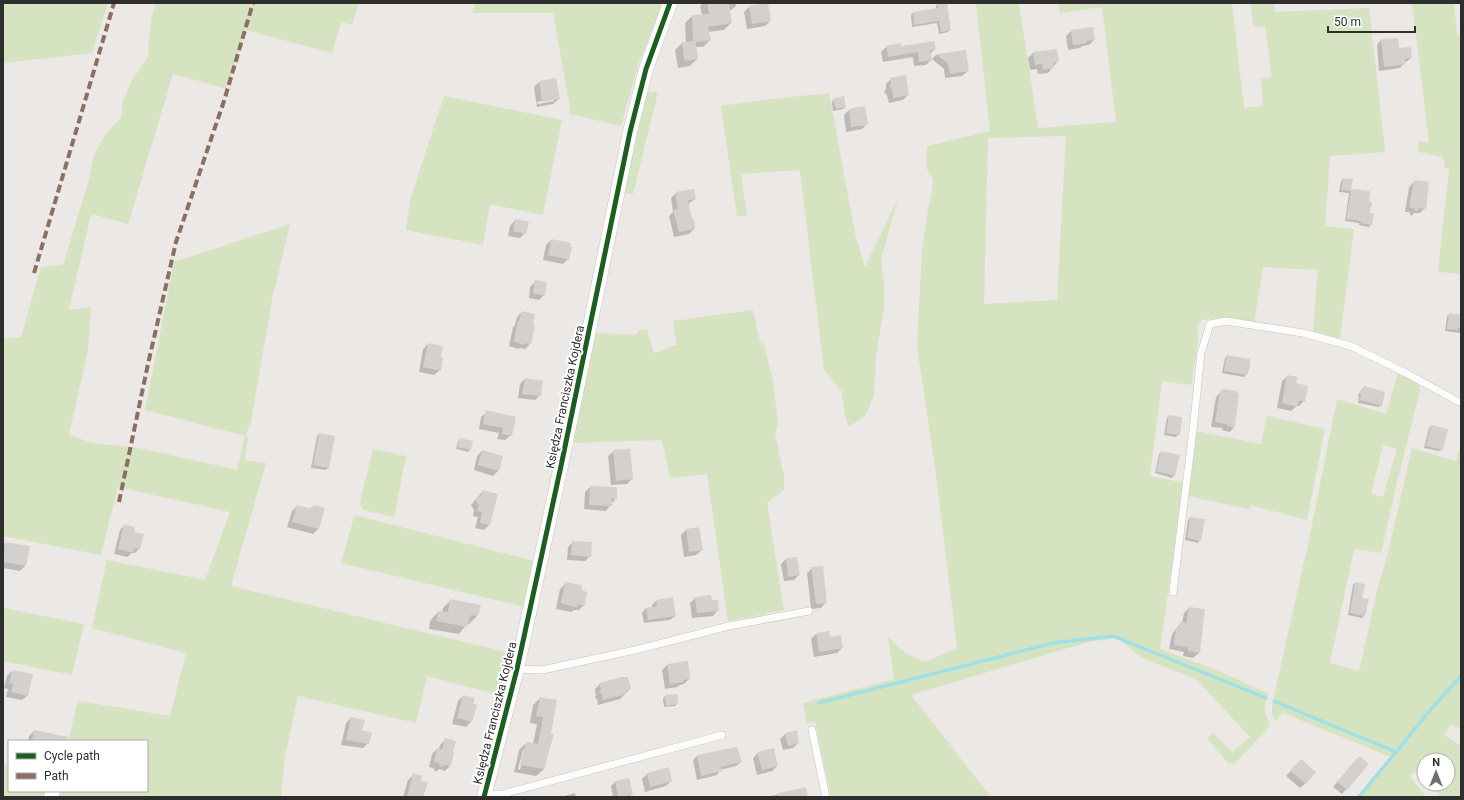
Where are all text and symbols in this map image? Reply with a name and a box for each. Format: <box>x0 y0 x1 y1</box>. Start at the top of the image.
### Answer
scale bar <box>1328 8 1415 34</box>
text: 50 m <box>1334 15 1361 29</box>
street label: Księdza Franciszka Kojdera <box>543 324 587 470</box>
street label: Księdza Franciszka Kojdera <box>471 640 519 786</box>
legend <box>8 740 148 792</box>
text: Cycle path <box>44 749 100 763</box>
north arrow <box>1416 752 1456 792</box>
text: N <box>1432 756 1440 769</box>
text: Path <box>44 769 69 783</box>

